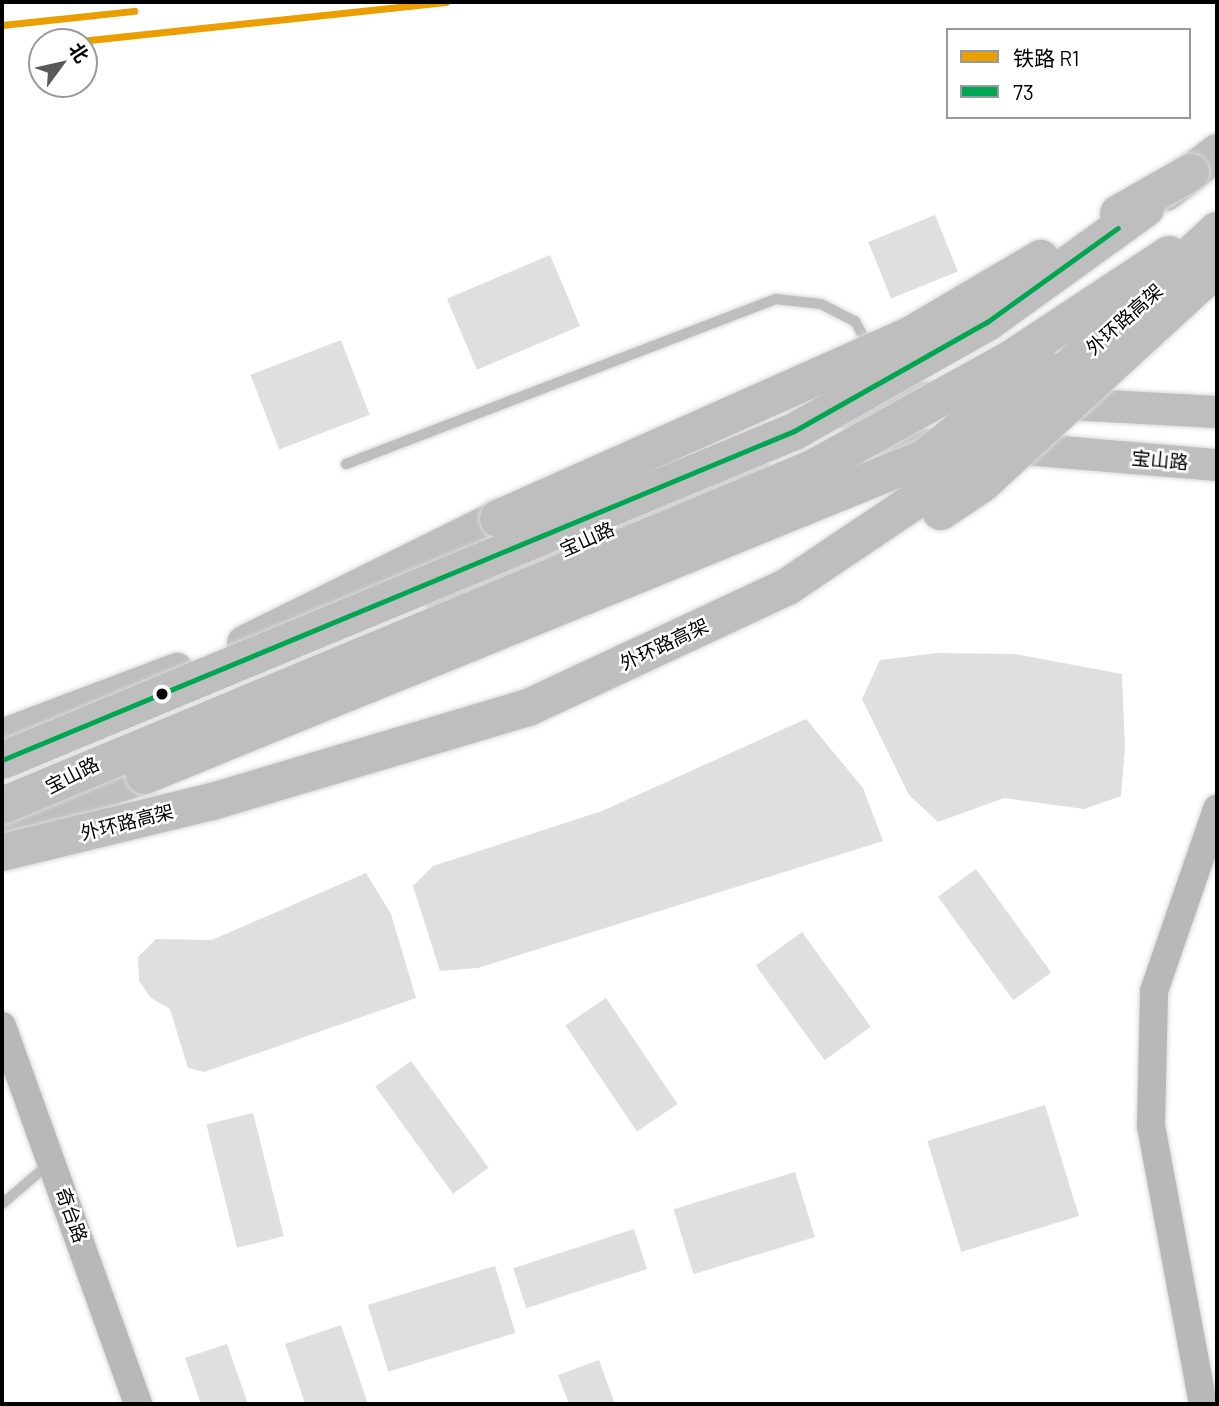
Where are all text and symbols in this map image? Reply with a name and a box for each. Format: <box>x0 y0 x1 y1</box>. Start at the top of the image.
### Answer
north arrow <box>28 28 98 98</box>
legend <box>946 28 1191 119</box>
text: 北 <box>65 38 94 67</box>
text: 铁路 R1 <box>1013 45 1079 70</box>
text: 73 <box>1013 79 1034 104</box>
street label: 外环路高架 <box>1081 279 1167 359</box>
street label: 宝山路 <box>1131 446 1189 474</box>
street label: 宝山路 <box>556 517 618 561</box>
street label: 外环路高架 <box>616 614 712 674</box>
unlabelled marker <box>155 687 169 701</box>
street label: 宝山路 <box>41 752 103 798</box>
street label: 外环路高架 <box>78 799 176 845</box>
street label: 奇台路 <box>52 1184 92 1246</box>

